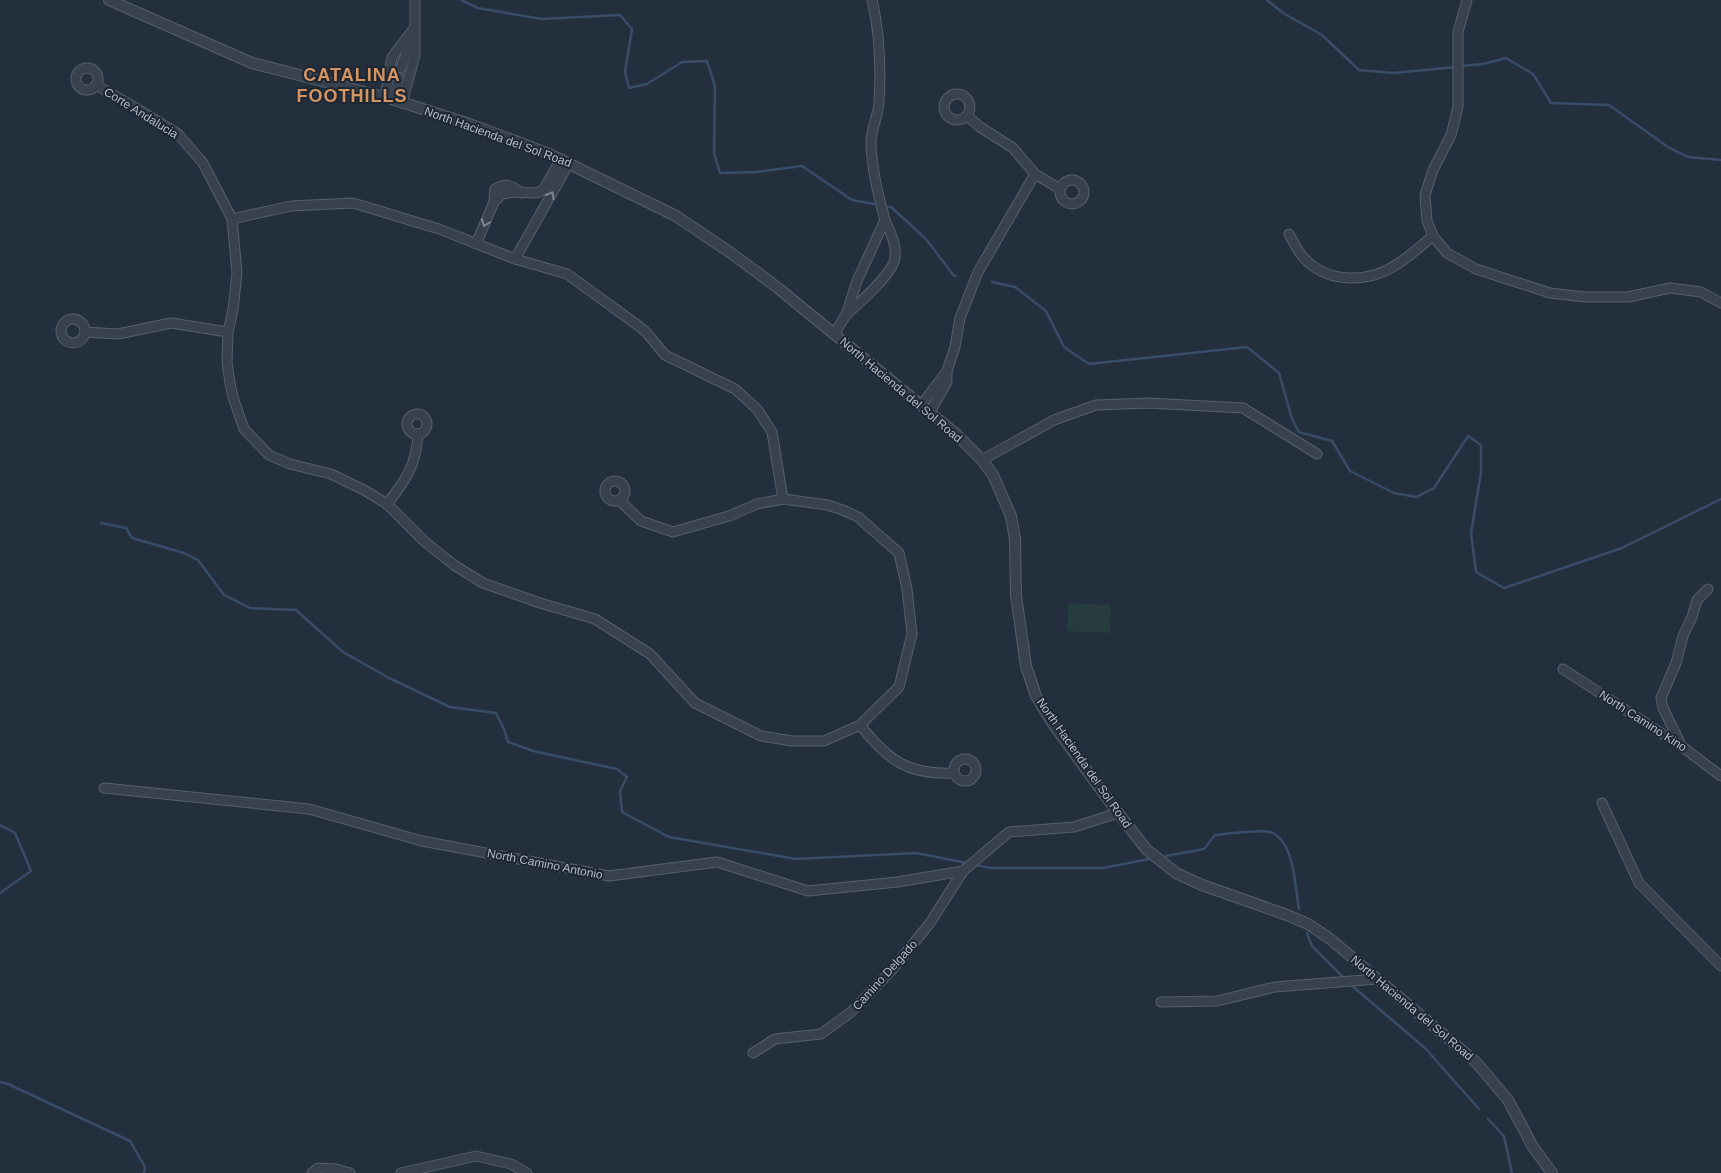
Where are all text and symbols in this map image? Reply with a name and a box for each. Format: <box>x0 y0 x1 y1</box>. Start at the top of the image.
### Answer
district label: CATALINA FOOTHILLS <box>297 65 408 106</box>
street label: Corte Andalucia <box>101 85 181 142</box>
street label: North Hacienda del Sol Road <box>423 104 573 170</box>
one-way arrow <box>545 191 555 200</box>
one-way arrow <box>480 218 491 227</box>
street label: North Hacienda del Sol Road <box>837 335 965 445</box>
street label: North Camino Kino <box>1597 688 1690 755</box>
street label: North Hacienda del Sol Road <box>1034 695 1134 831</box>
street label: North Camino Antonio <box>486 846 604 882</box>
street label: Camino Delgado <box>850 937 920 1013</box>
street label: North Hacienda del Sol Road <box>1348 953 1476 1063</box>

